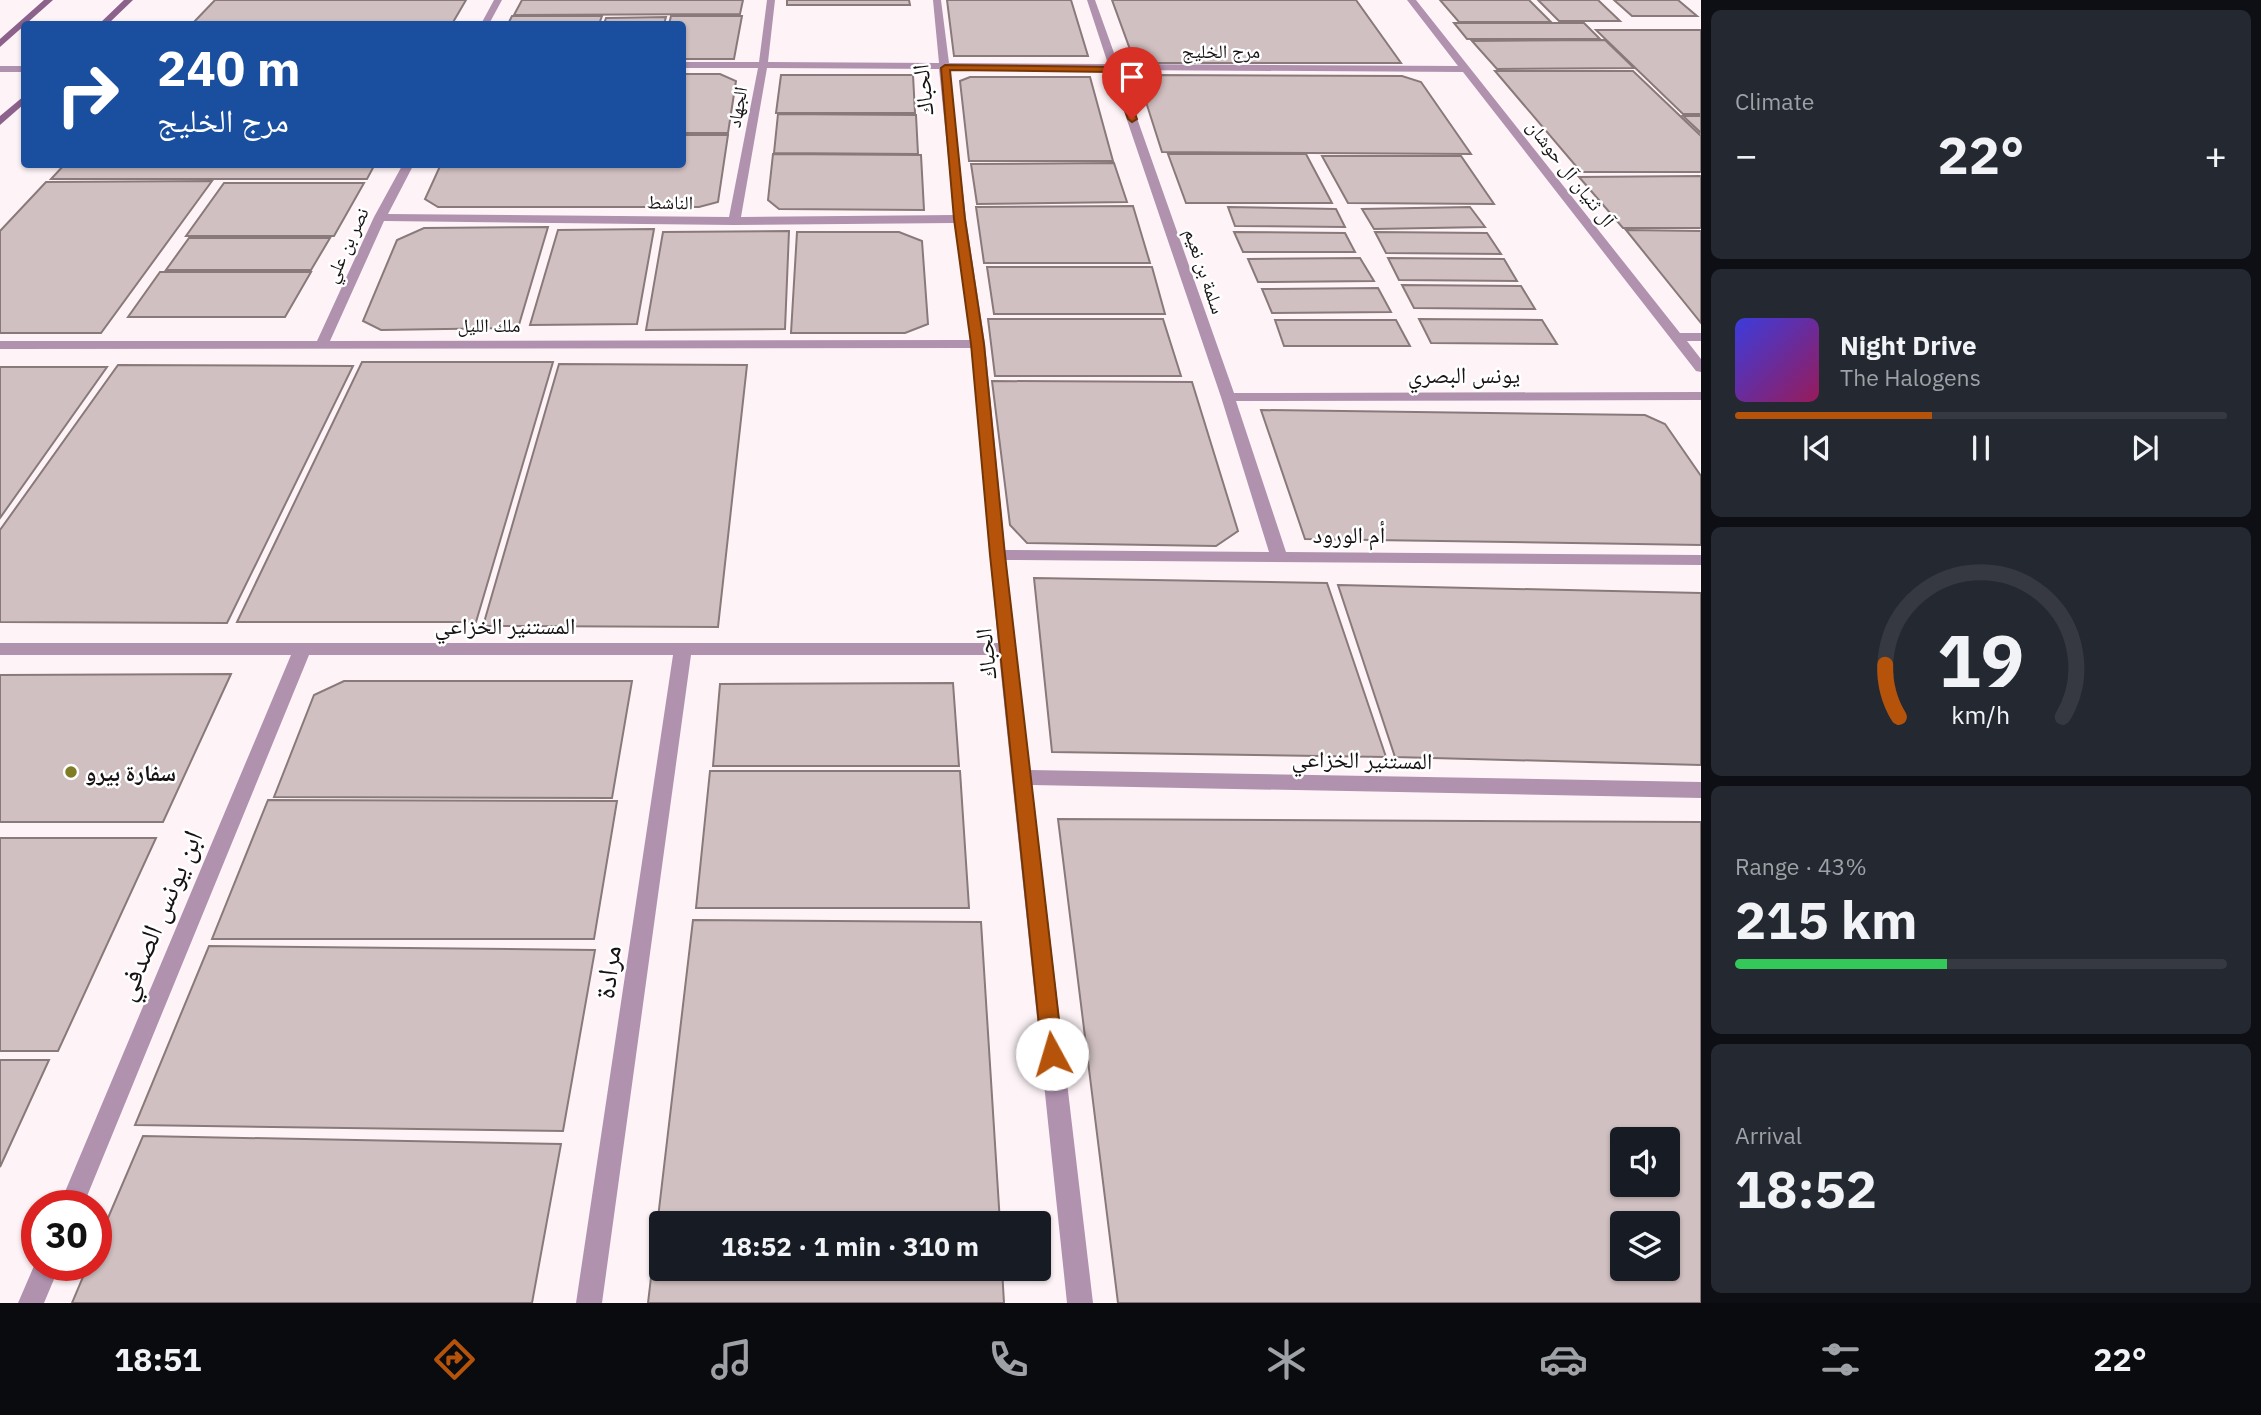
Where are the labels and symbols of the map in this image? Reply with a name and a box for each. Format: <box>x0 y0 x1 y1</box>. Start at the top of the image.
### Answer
street label: مرج الخليج <box>1182 39 1260 64</box>
pin <box>1102 47 1162 119</box>
street label: الحباك <box>904 63 940 117</box>
street label: الجهاد <box>722 85 752 129</box>
street label: آل ثنيان آل حوشان <box>1522 115 1621 232</box>
street label: الناشط <box>647 190 693 214</box>
street label: نصر بن علي <box>318 204 377 288</box>
street label: سلمة بن نعيم <box>1178 225 1231 317</box>
street label: ملك الليل <box>457 313 521 337</box>
street label: يونس البصري <box>1408 359 1520 394</box>
street label: أم الورود <box>1313 519 1385 551</box>
street label: المستنير الخزاعي <box>435 610 575 645</box>
street label: الحباك <box>967 627 1003 681</box>
street label: المستنير الخزاعي <box>1291 743 1433 780</box>
place label: سفارة بيرو <box>85 757 176 787</box>
marker: سفارة بيرو <box>63 764 79 780</box>
street label: ابن يونس الصدفي <box>106 824 215 1008</box>
street label: مرادة <box>585 943 629 1001</box>
position arrow <box>1015 1017 1089 1091</box>
speed limit sign: 30 <box>21 1190 112 1281</box>

